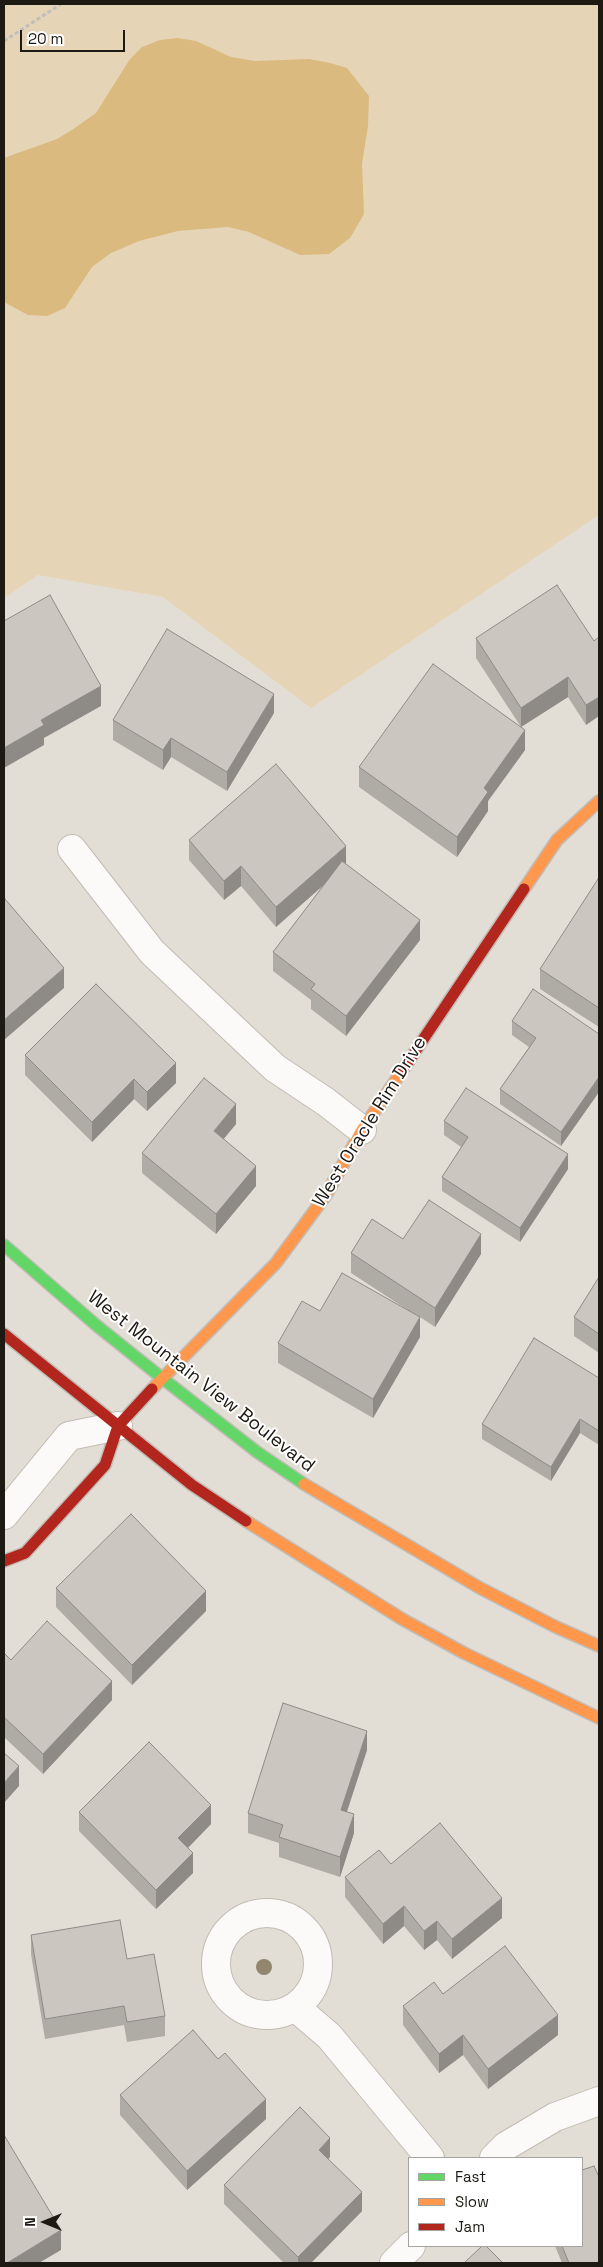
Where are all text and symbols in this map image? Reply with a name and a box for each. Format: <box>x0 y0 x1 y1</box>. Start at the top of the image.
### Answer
scale bar <box>22 20 128 52</box>
text: 20 m <box>28 29 63 48</box>
street label: West Oracle Rim Drive <box>308 1033 432 1211</box>
street label: West Mountain View Boulevard <box>83 1286 319 1478</box>
legend <box>408 2157 583 2247</box>
text: Fast <box>455 2167 486 2186</box>
text: Slow <box>455 2192 489 2211</box>
north arrow <box>20 2197 70 2247</box>
text: N <box>21 2217 39 2227</box>
text: Jam <box>455 2217 485 2236</box>

